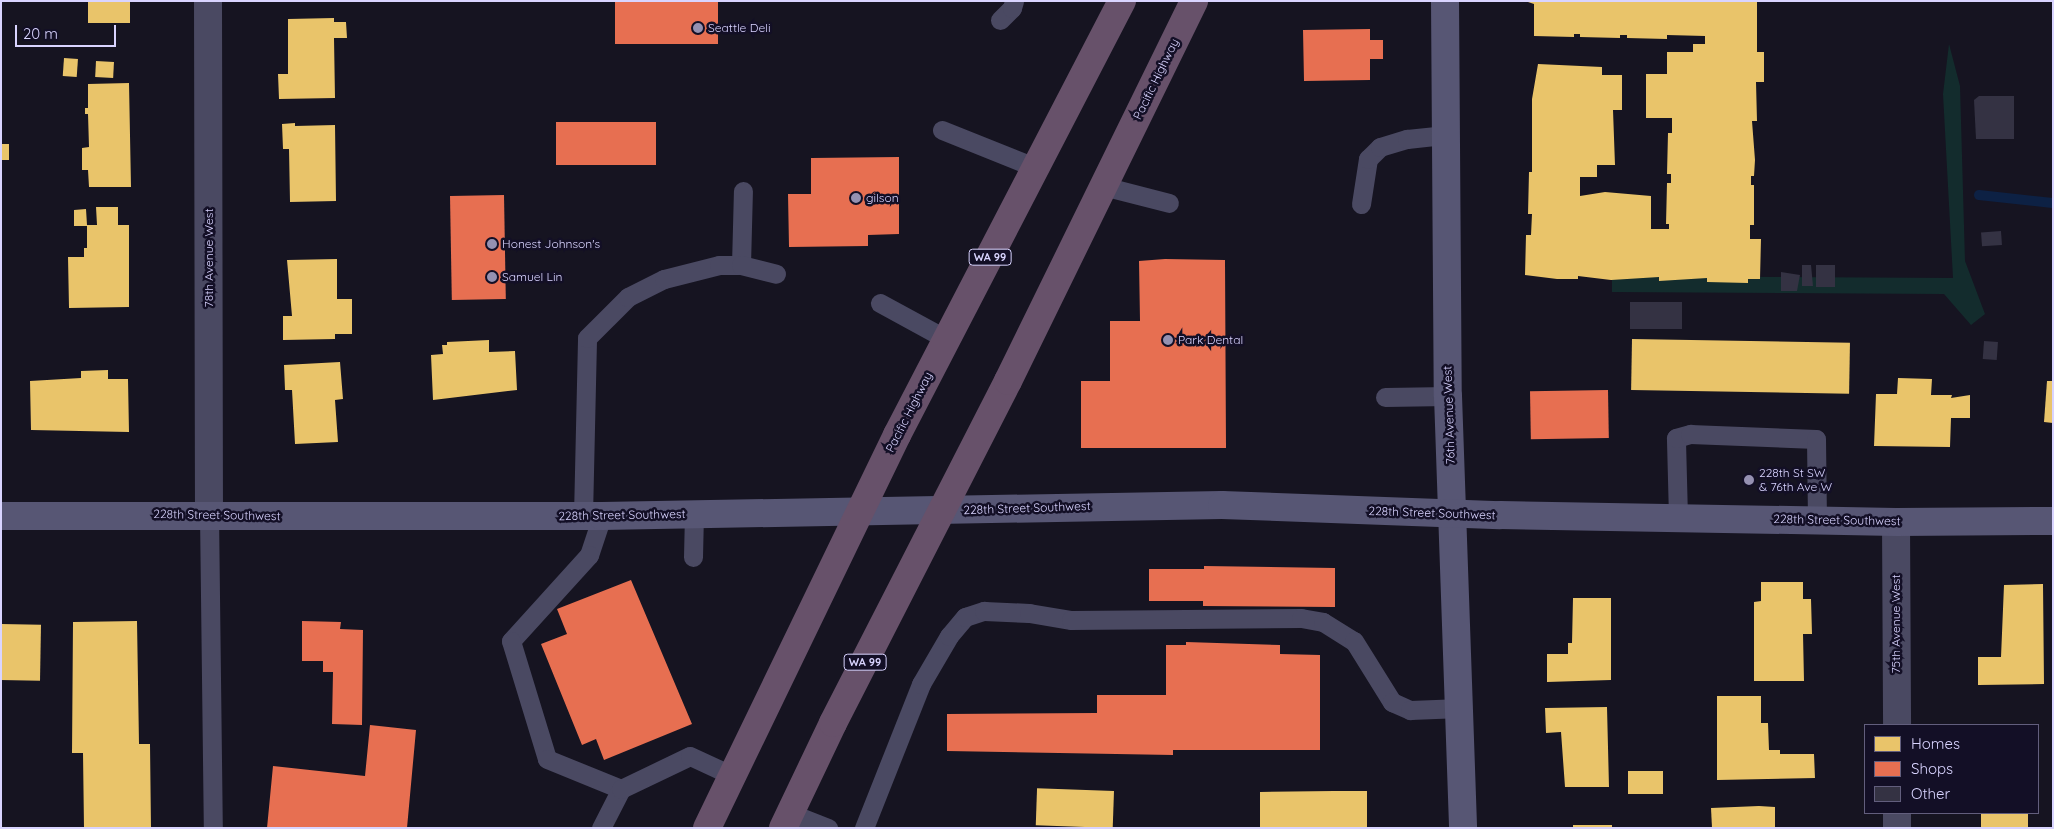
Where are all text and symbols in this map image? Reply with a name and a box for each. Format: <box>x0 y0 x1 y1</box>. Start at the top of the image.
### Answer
scale bar <box>18 15 119 47</box>
place label: Seattle Deli <box>708 21 771 35</box>
marker: Seattle Deli <box>692 22 704 34</box>
text: 20 m <box>23 24 58 43</box>
street label: Pacific Highway <box>1130 36 1182 122</box>
place label: gilson <box>866 191 899 205</box>
marker: gilson <box>850 192 862 204</box>
street label: 78th Avenue West <box>202 209 216 307</box>
place label: Honest Johnson's <box>502 237 600 251</box>
marker: Honest Johnson's <box>486 238 498 250</box>
road number: WA 99 <box>968 248 1012 266</box>
place label: Samuel Lin <box>502 270 562 284</box>
marker: Samuel Lin <box>486 271 498 283</box>
place label: Park Dental <box>1178 333 1243 347</box>
marker: Park Dental <box>1162 334 1174 346</box>
street label: 76th Avenue West <box>1440 365 1458 465</box>
street label: Pacific Highway <box>883 369 935 455</box>
place label: 228th St SW & 76th Ave W <box>1759 466 1832 494</box>
marker: 228th St SW & 76th Ave W <box>1743 474 1755 486</box>
street label: 228th Street Southwest <box>963 499 1091 517</box>
street label: 228th Street Southwest <box>1368 504 1496 522</box>
street label: 228th Street Southwest <box>153 507 281 523</box>
street label: 228th Street Southwest <box>558 507 686 523</box>
street label: 228th Street Southwest <box>1773 512 1901 528</box>
street label: 75th Avenue West <box>1889 574 1903 674</box>
road number: WA 99 <box>842 654 888 670</box>
legend <box>1864 724 2039 814</box>
text: Homes <box>1911 734 1960 753</box>
text: Shops <box>1911 759 1953 778</box>
text: Other <box>1911 784 1950 803</box>

